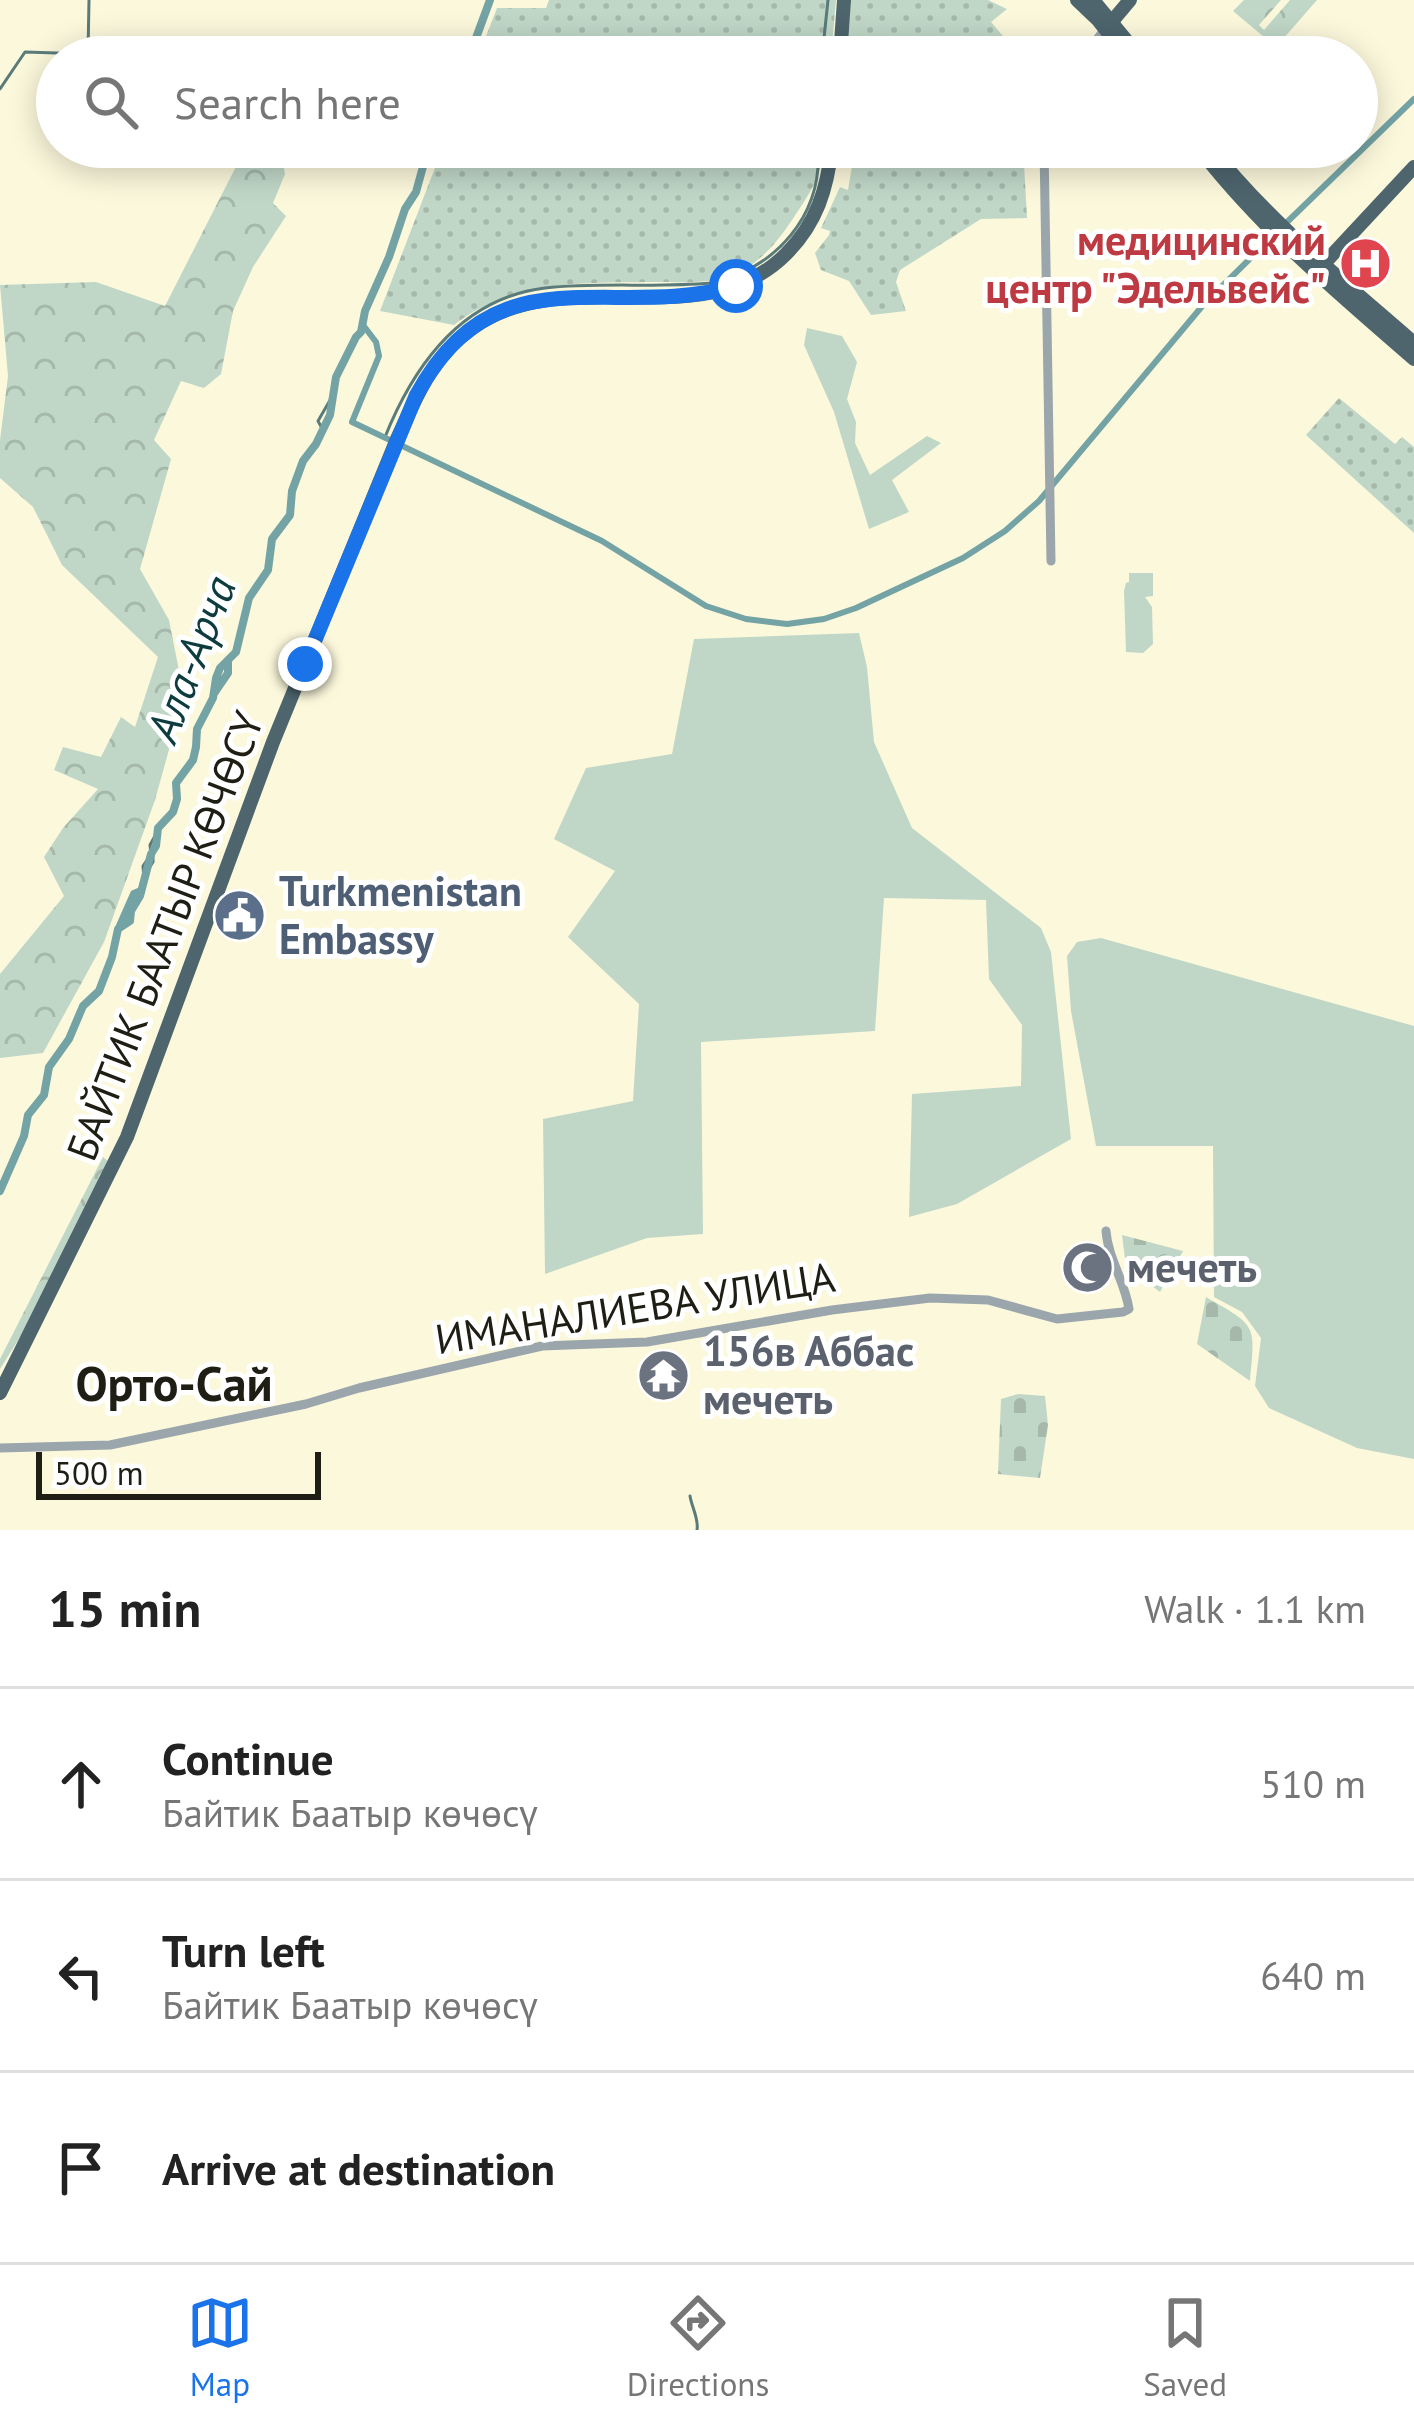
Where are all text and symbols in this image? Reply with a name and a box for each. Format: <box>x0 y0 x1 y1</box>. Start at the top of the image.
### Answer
search box <box>36 36 1378 168</box>
icon: search <box>78 69 144 135</box>
text: Search here <box>174 73 401 131</box>
place label: медицинский центр "Эдельвейс" <box>985 212 1326 315</box>
hospital icon: медицинский центр "Эдельвейс" <box>1337 236 1393 292</box>
route start <box>709 259 763 313</box>
water label: Ала-Арча <box>131 567 248 752</box>
route end <box>278 637 332 691</box>
street label: БАЙТИК БААТЫР КӨЧӨСҮ <box>53 703 276 1168</box>
place label: Turkmenistan Embassy <box>279 863 522 966</box>
public building icon: Turkmenistan Embassy <box>212 887 268 943</box>
mosque icon: мечеть <box>1060 1239 1116 1295</box>
place label: мечеть <box>1127 1239 1257 1294</box>
street label: ИМАНАЛИЕВА УЛИЦА <box>431 1249 839 1366</box>
place label: 156в Аббас мечеть <box>703 1323 914 1426</box>
temple icon: 156в Аббас мечеть <box>636 1347 692 1403</box>
district label: Орто-Сай <box>75 1352 273 1414</box>
scale bar <box>36 1446 321 1499</box>
text: 500 m <box>54 1451 144 1494</box>
text: 15 min <box>48 1575 201 1641</box>
text: Walk · 1.1 km <box>1144 1583 1366 1634</box>
text: Continue <box>162 1729 334 1787</box>
icon: ahead <box>48 1751 114 1817</box>
text: 510 m <box>1260 1758 1366 1809</box>
text: Байтик Баатыр көчөсү <box>162 1787 538 1838</box>
text: Turn left <box>162 1921 325 1979</box>
icon: left <box>48 1943 114 2009</box>
text: 640 m <box>1260 1950 1366 2001</box>
text: Байтик Баатыр көчөсү <box>162 1979 538 2030</box>
icon: arrive <box>48 2135 114 2201</box>
text: Arrive at destination <box>162 2139 555 2197</box>
tab: Map <box>187 2290 253 2405</box>
tab: Directions <box>627 2290 769 2405</box>
tab: Saved <box>1143 2290 1227 2405</box>

